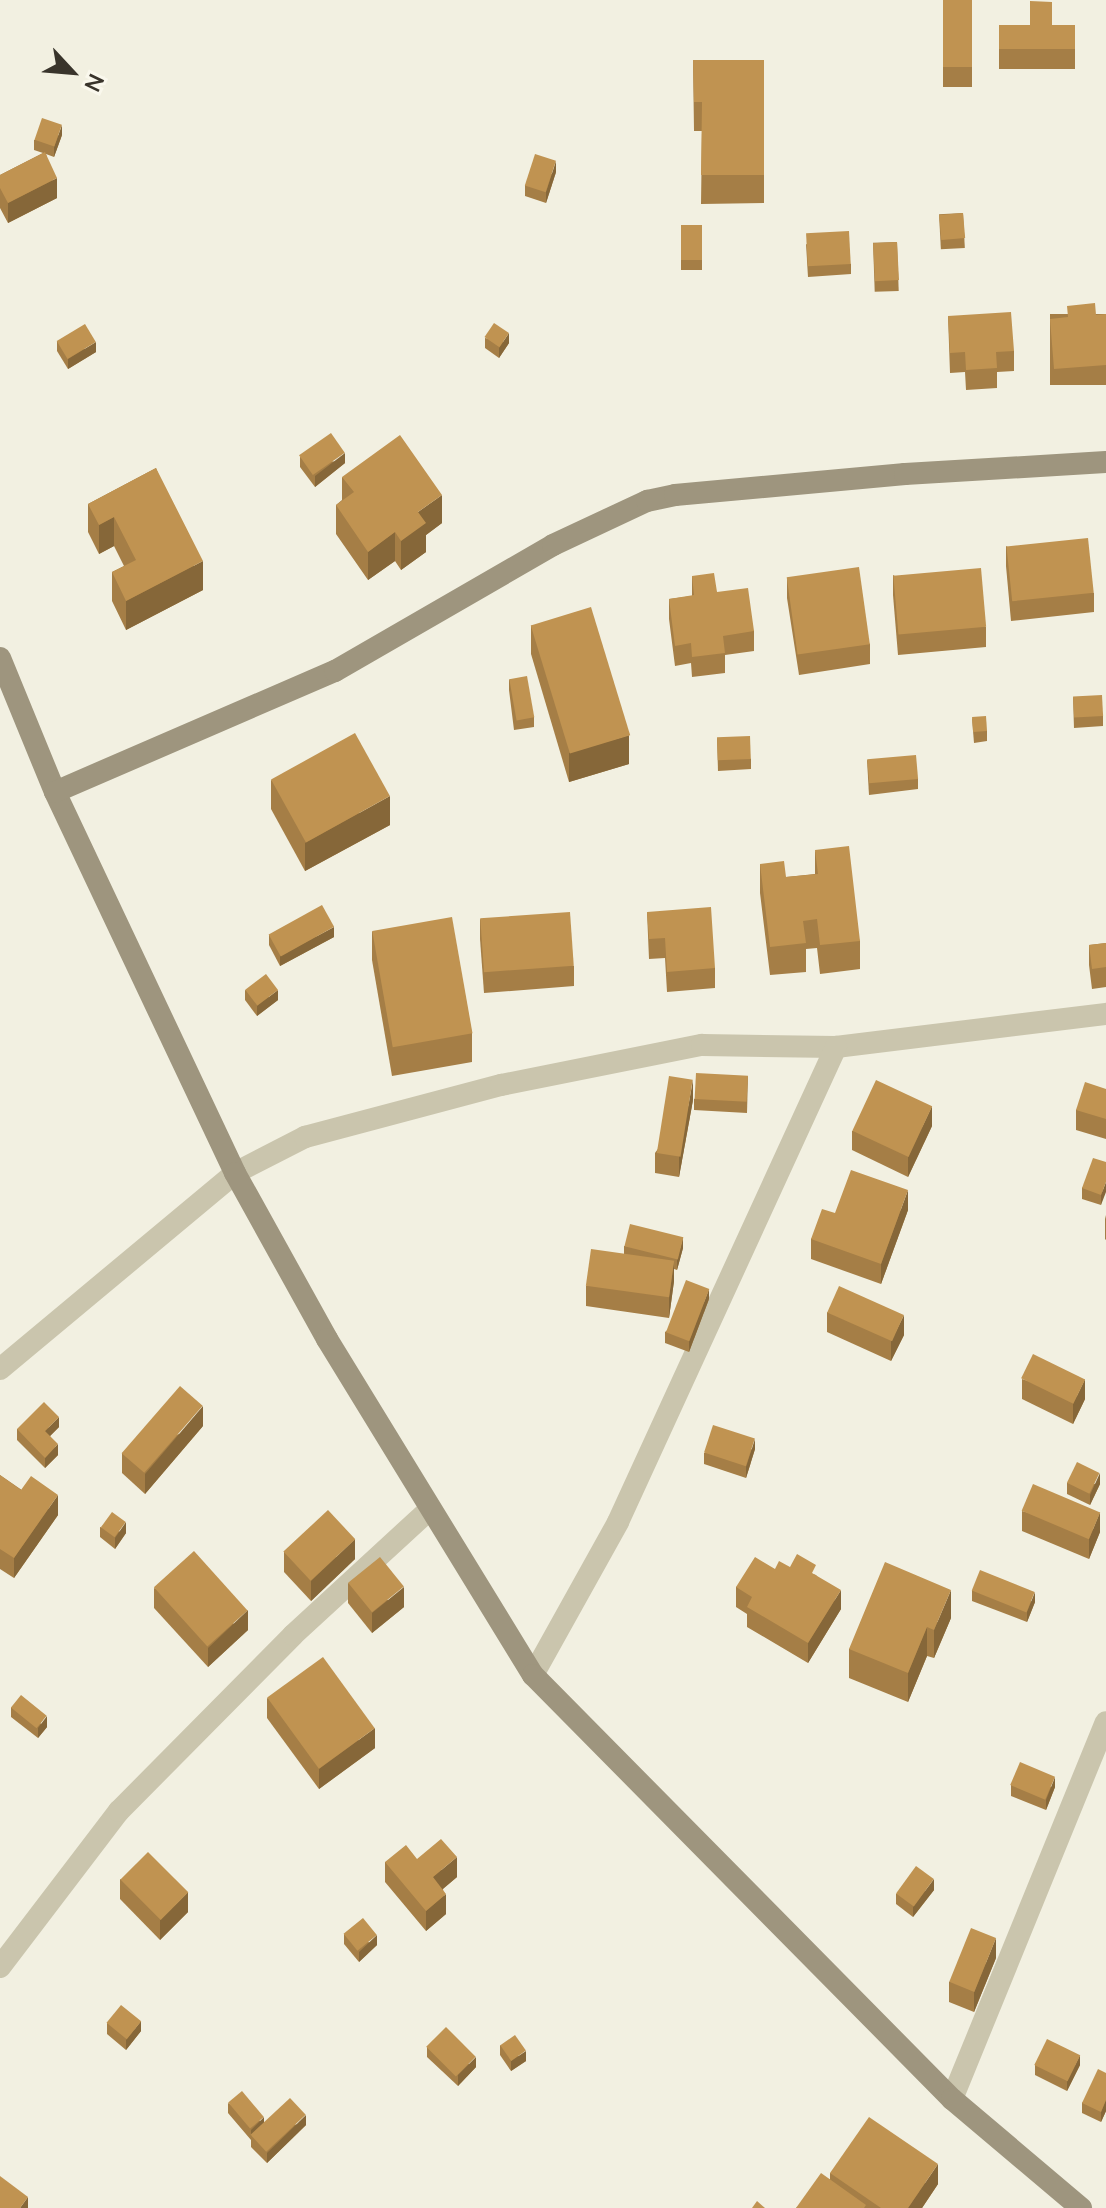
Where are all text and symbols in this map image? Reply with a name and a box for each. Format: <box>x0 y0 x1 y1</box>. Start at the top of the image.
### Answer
north arrow <box>32 32 112 112</box>
text: N <box>76 69 111 96</box>

